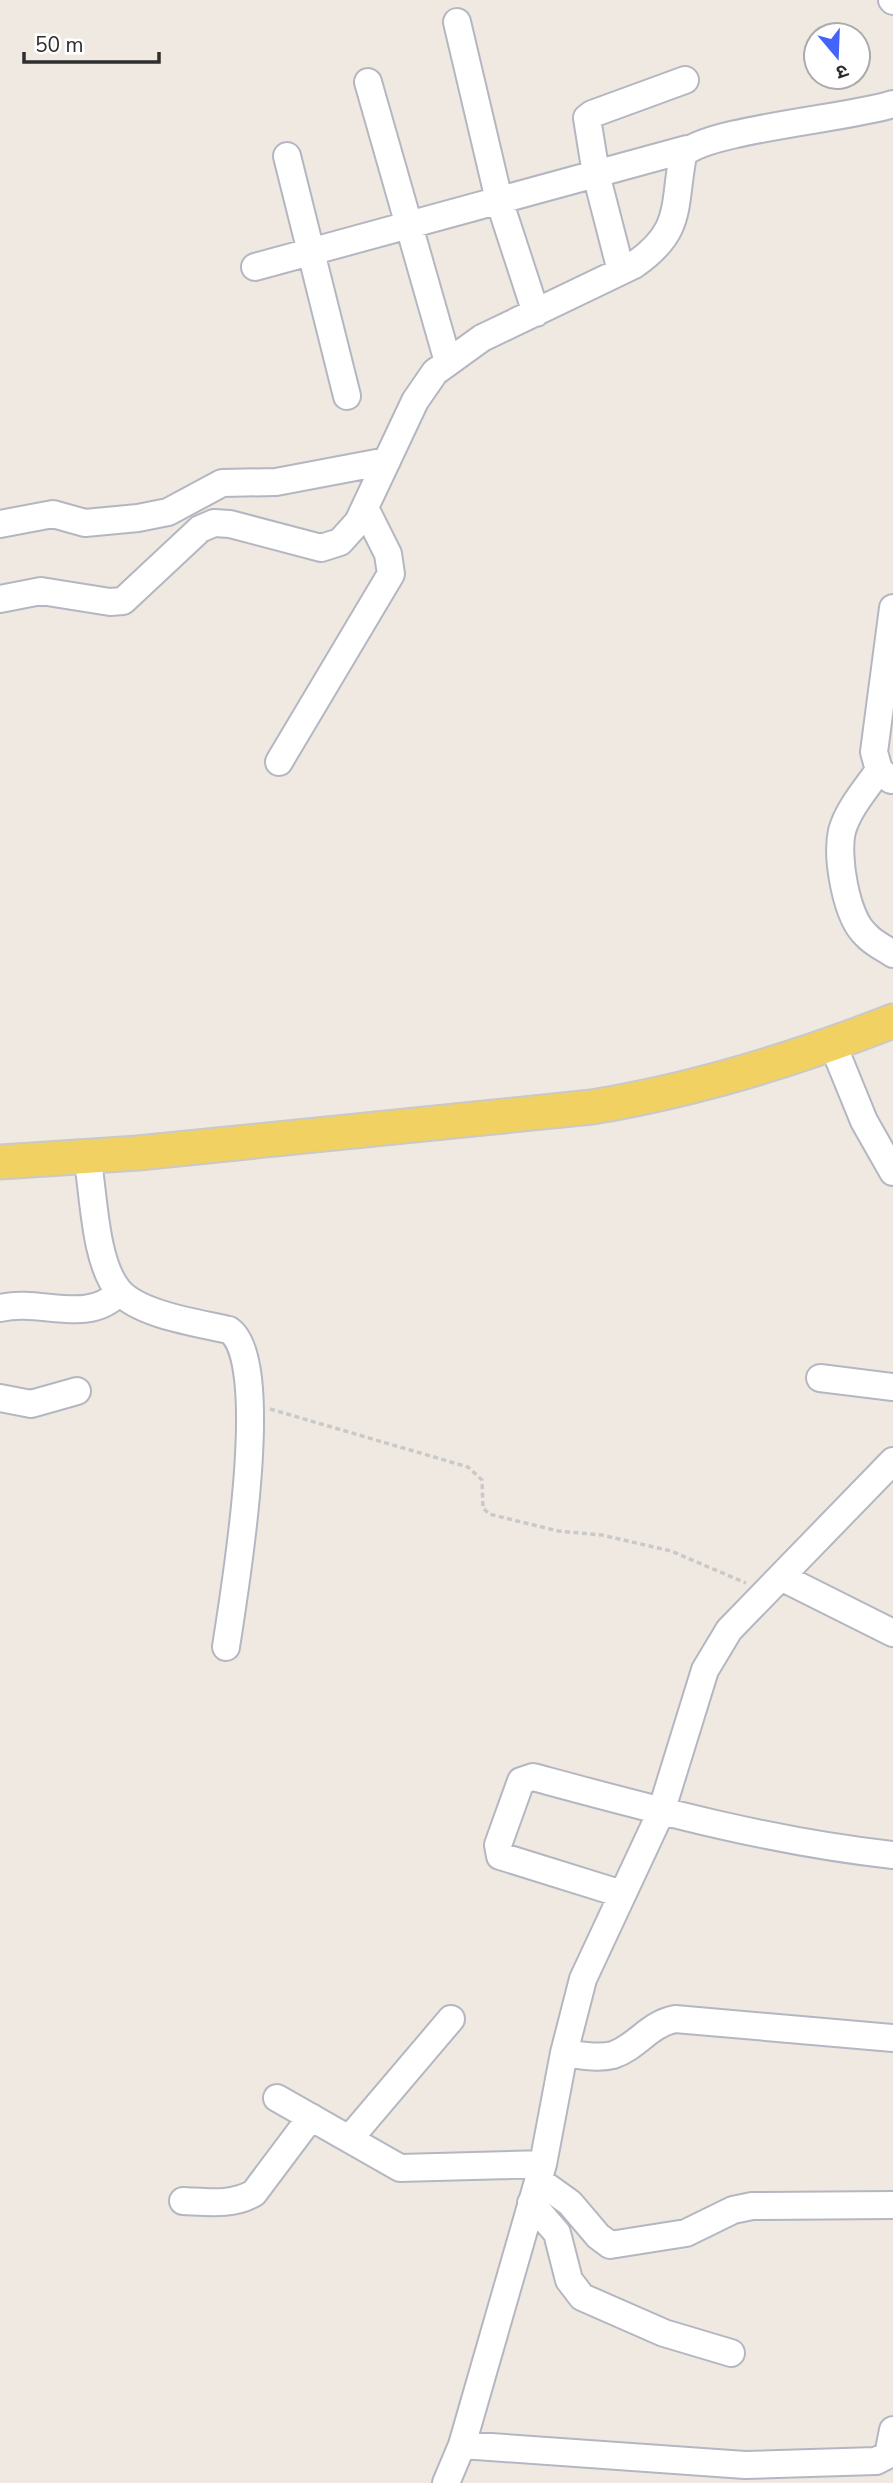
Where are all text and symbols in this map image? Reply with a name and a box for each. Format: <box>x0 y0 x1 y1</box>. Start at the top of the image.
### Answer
scale bar <box>24 21 159 65</box>
north arrow <box>802 21 872 91</box>
text: 50 m <box>35 31 84 59</box>
text: उ <box>832 57 852 86</box>

